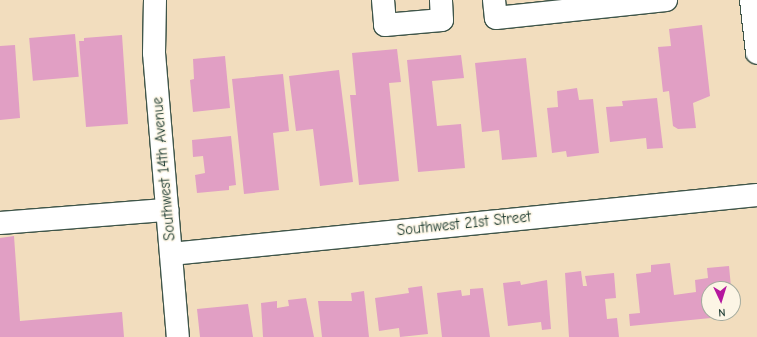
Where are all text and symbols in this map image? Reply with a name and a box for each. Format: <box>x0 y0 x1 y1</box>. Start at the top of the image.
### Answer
street label: Southwest 14th Avenue <box>149 96 179 242</box>
street label: Southwest 21st Street <box>396 208 532 240</box>
north arrow <box>701 281 741 321</box>
text: N <box>718 306 726 319</box>

